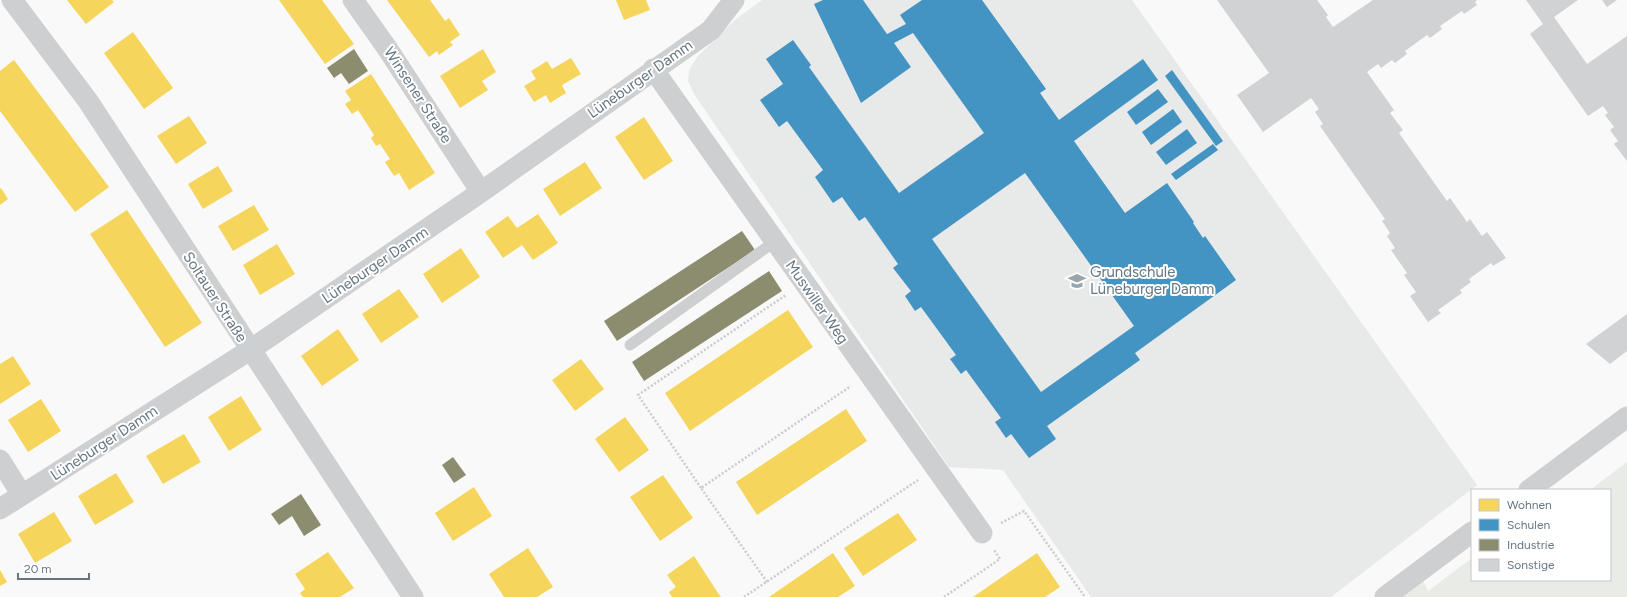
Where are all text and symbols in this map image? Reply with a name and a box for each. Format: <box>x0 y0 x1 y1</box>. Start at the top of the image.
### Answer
street label: Lüneburger Damm <box>584 36 696 122</box>
street label: Winsener Straße <box>380 44 456 146</box>
street label: Lüneburger Damm <box>318 223 432 307</box>
street label: Soltauer Straße <box>179 248 251 346</box>
street label: Muswiller Weg <box>782 257 852 347</box>
place label: Grundschule Lüneburger Damm <box>1090 263 1214 298</box>
school or university icon: Grundschule Lüneburger Damm <box>1067 271 1087 291</box>
street label: Lüneburger Damm <box>47 402 161 484</box>
legend <box>1471 489 1611 581</box>
text: Wohnen <box>1507 498 1552 512</box>
text: Schulen <box>1507 518 1550 532</box>
text: Industrie <box>1507 538 1555 552</box>
scale bar <box>18 555 89 581</box>
text: Sonstige <box>1507 558 1555 572</box>
text: 20 m <box>24 562 52 576</box>

